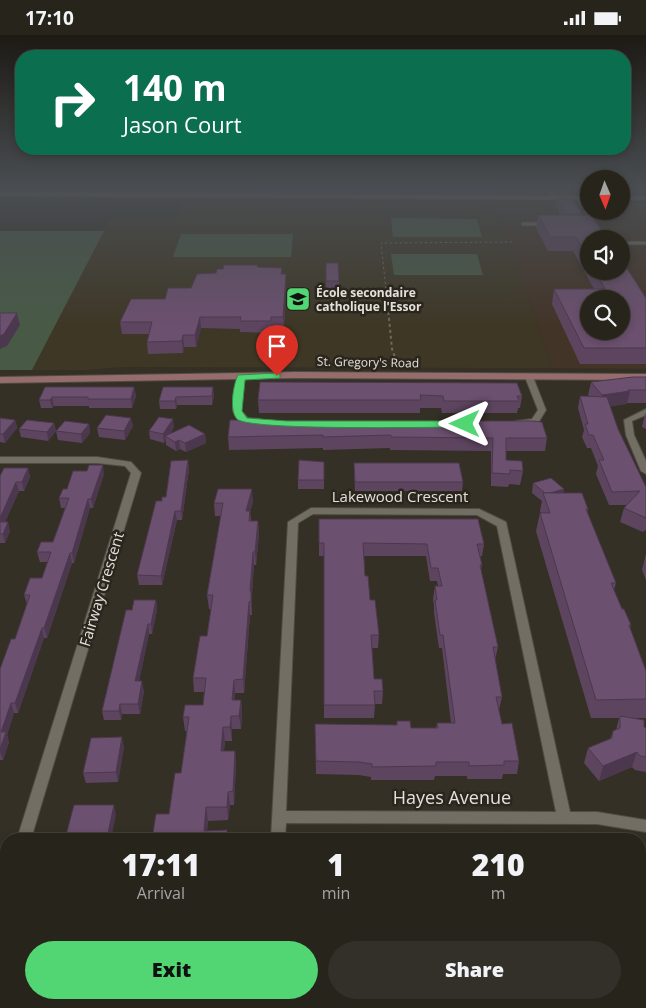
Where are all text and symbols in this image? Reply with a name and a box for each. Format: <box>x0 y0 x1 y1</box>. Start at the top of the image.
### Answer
text: 17:10 <box>25 5 74 31</box>
text: 140 m <box>123 64 227 111</box>
icon: right <box>40 70 105 135</box>
text: Jason Court <box>123 109 241 139</box>
north arrow <box>580 170 630 220</box>
map controls <box>580 170 630 340</box>
button: sound <box>580 230 630 280</box>
place label: École secondaire catholique l'Essor <box>316 284 422 315</box>
school or university icon: École secondaire catholique l'Essor <box>285 286 311 312</box>
button: search <box>580 290 630 340</box>
pin <box>256 325 298 376</box>
icon: arrive <box>263 332 291 360</box>
street label: St. Gregory's Road <box>317 353 419 371</box>
position arrow <box>438 397 490 449</box>
street label: Lakewood Crescent <box>332 486 468 506</box>
street label: Fairway Crescent <box>74 529 128 649</box>
street label: Hayes Avenue <box>393 785 511 809</box>
text: 17:11 <box>121 844 200 885</box>
text: 1 <box>327 844 345 885</box>
text: 210 <box>472 844 525 885</box>
text: Arrival <box>137 882 185 904</box>
text: min <box>322 882 350 904</box>
text: m <box>491 882 506 904</box>
button: Exit <box>25 941 318 999</box>
button: Share <box>328 941 621 999</box>

